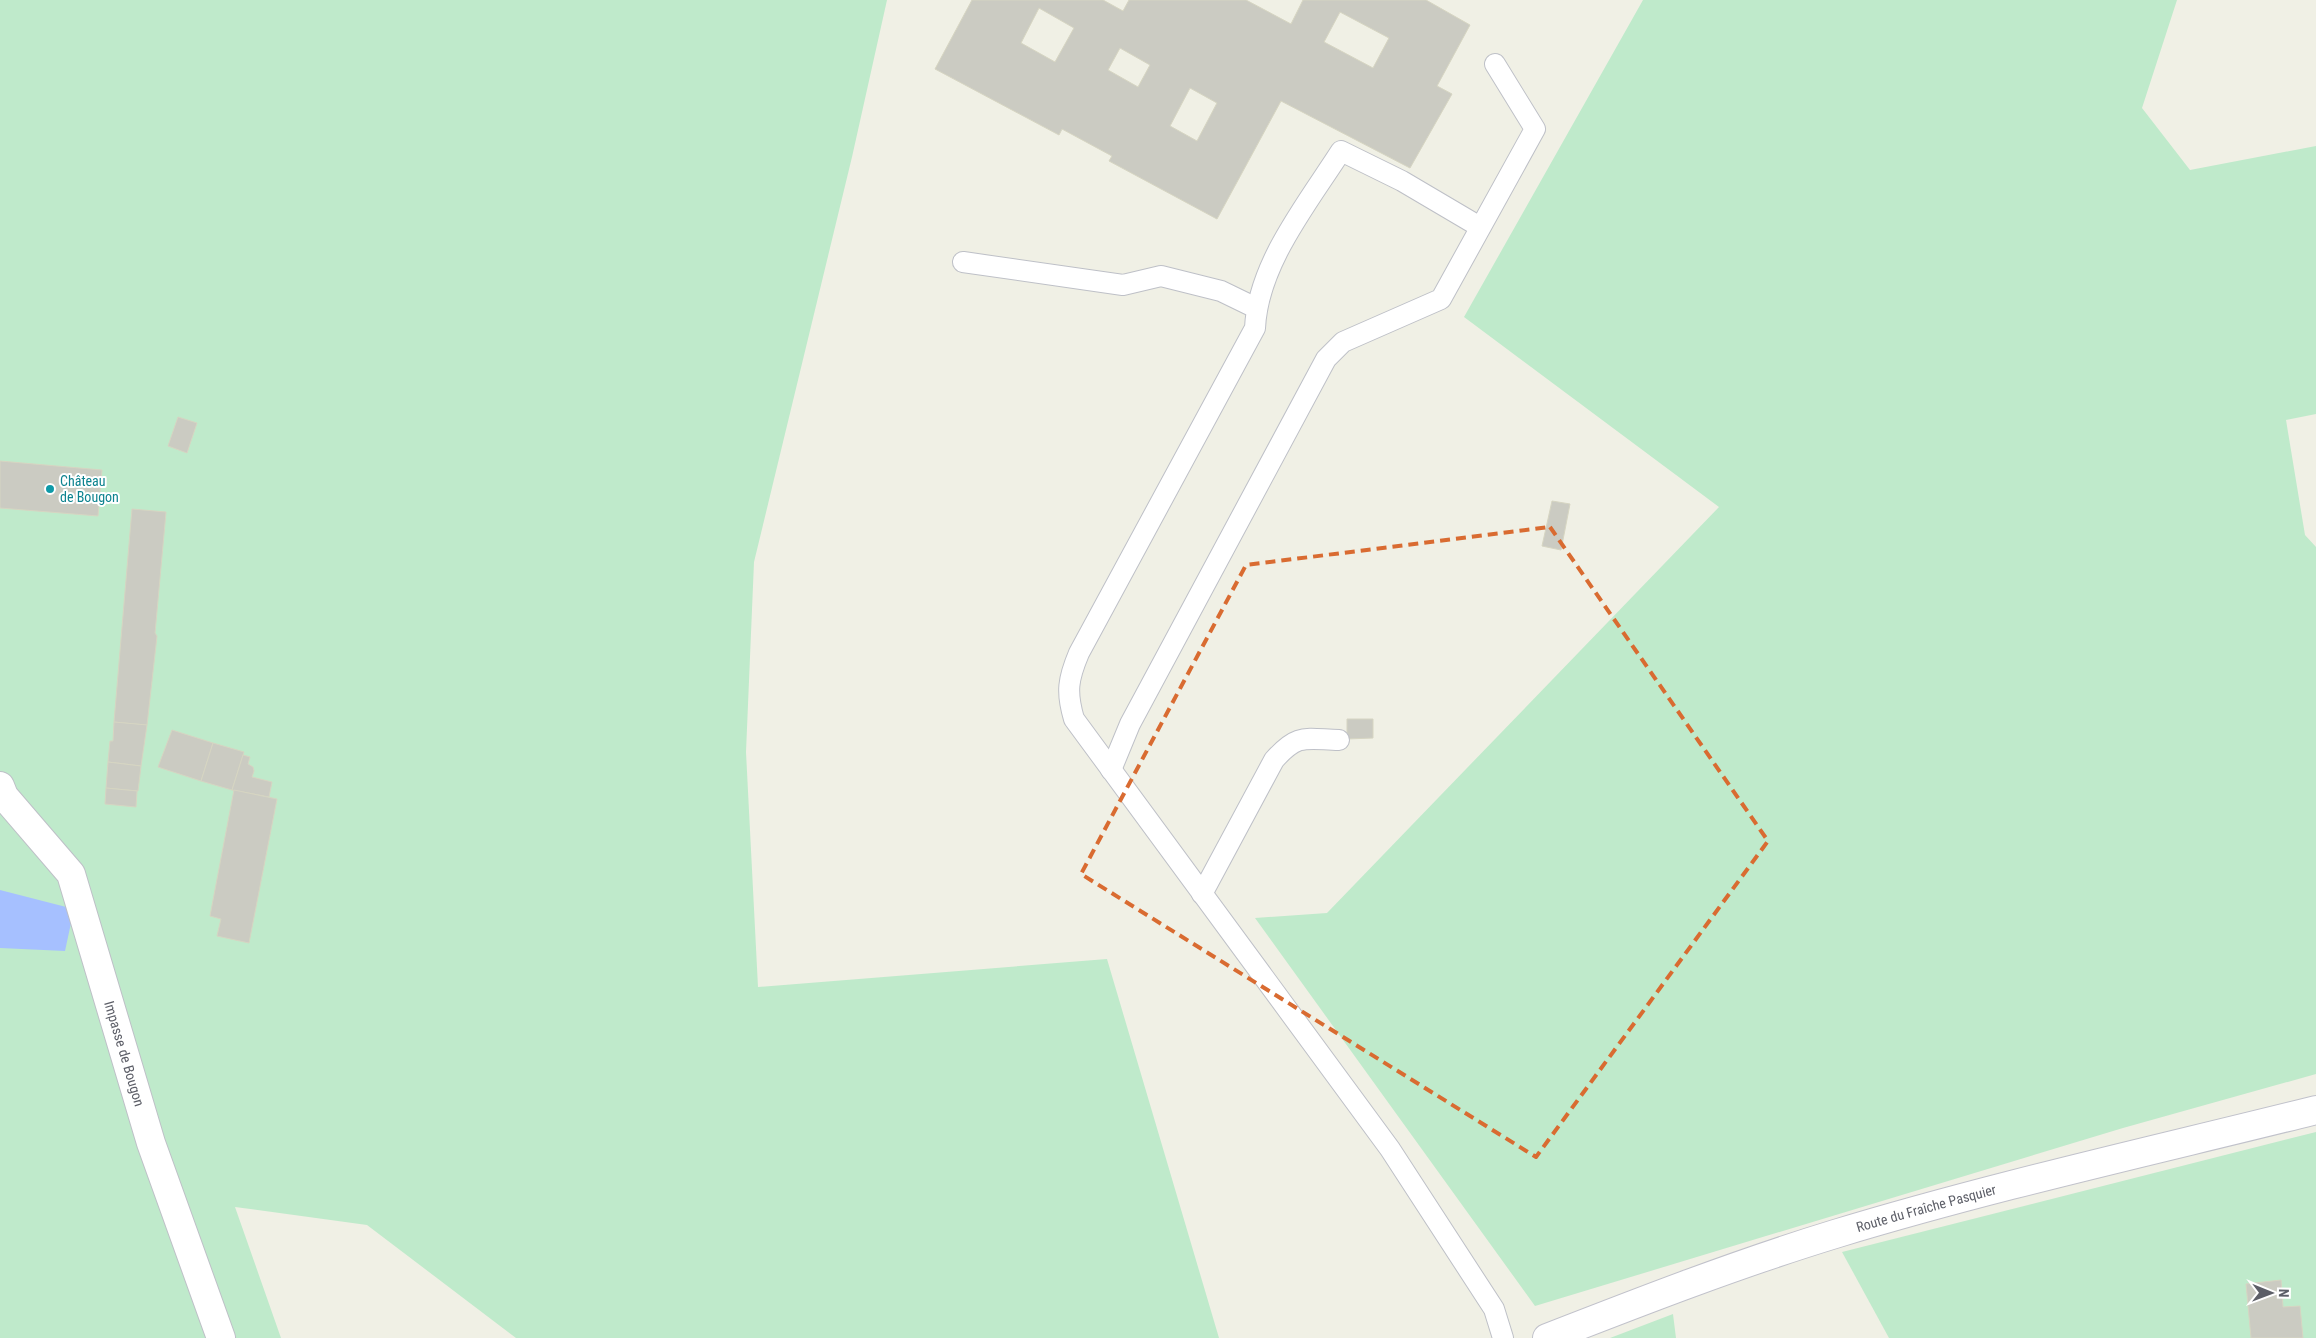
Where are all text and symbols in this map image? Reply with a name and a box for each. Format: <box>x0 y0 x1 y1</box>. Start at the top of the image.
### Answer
place label: Château de Bougon <box>60 473 119 505</box>
marker: Château de Bougon <box>44 483 56 495</box>
street label: Impasse de Bougon <box>101 999 148 1108</box>
street label: Route du Fraîche Pasquier <box>1854 1181 1998 1235</box>
north arrow <box>2246 1268 2296 1318</box>
text: N <box>2276 1289 2292 1298</box>

